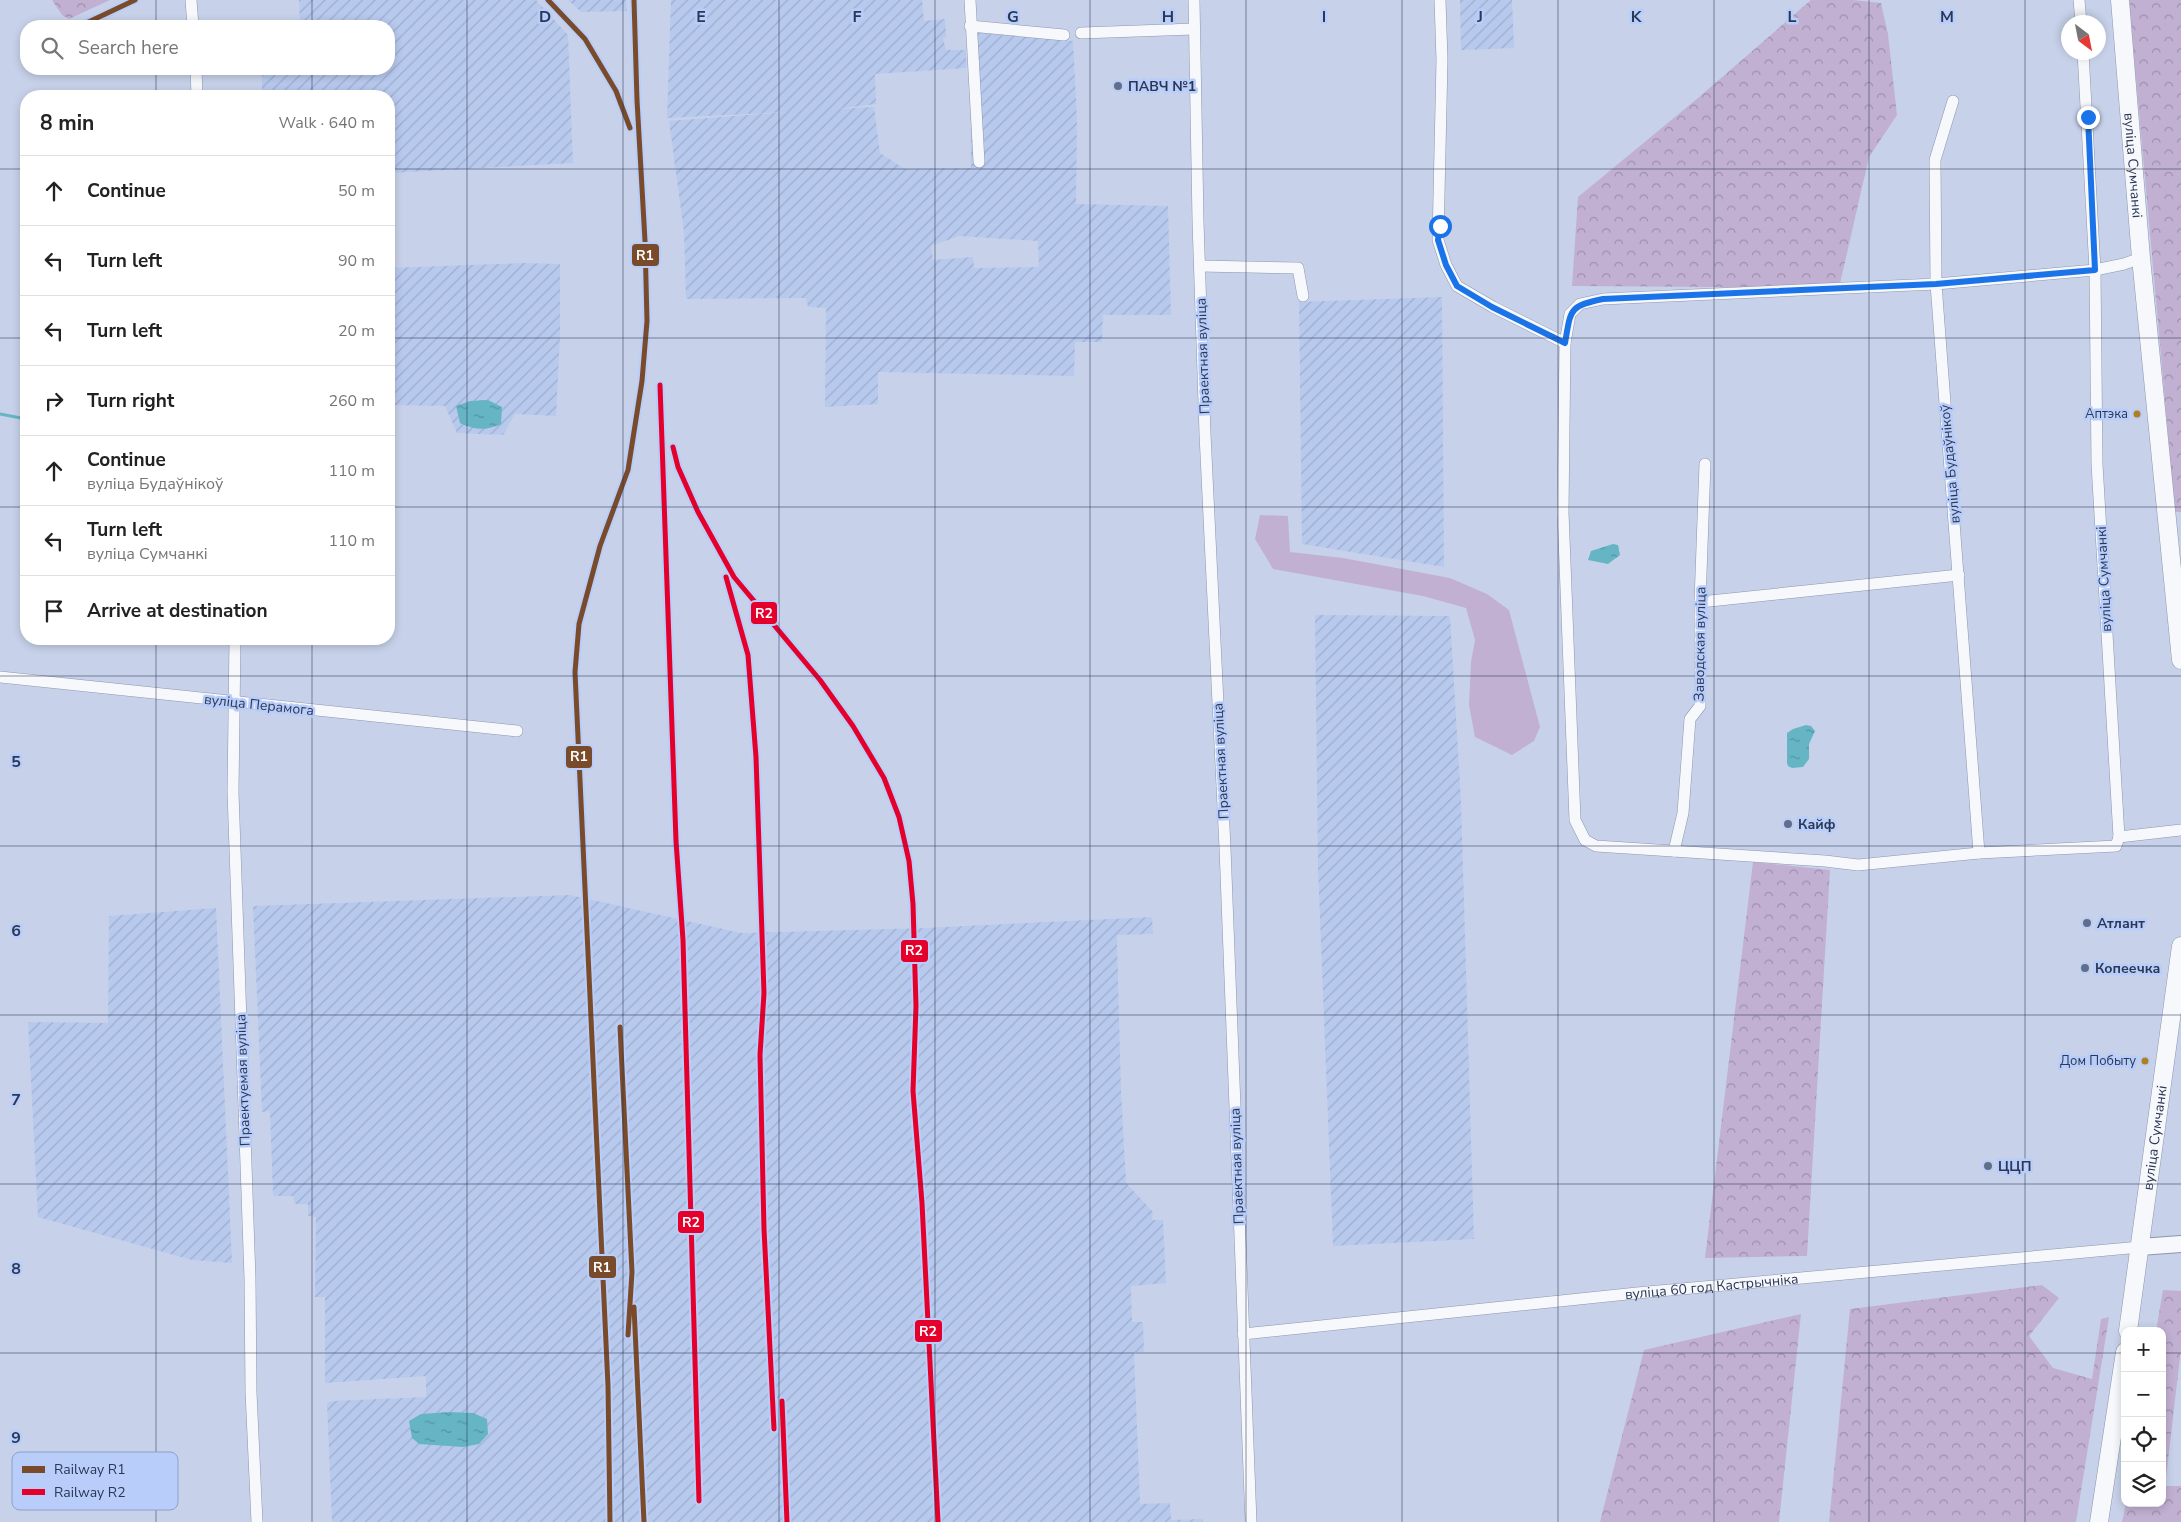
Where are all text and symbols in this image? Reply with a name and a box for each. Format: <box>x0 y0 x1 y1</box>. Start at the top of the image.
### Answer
text: D <box>539 6 551 28</box>
text: E <box>696 6 706 28</box>
text: F <box>853 6 862 28</box>
text: G <box>1007 6 1019 28</box>
text: H <box>1162 6 1174 28</box>
text: I <box>1322 6 1326 28</box>
text: J <box>1476 6 1483 28</box>
text: K <box>1631 6 1643 28</box>
text: L <box>1788 6 1797 28</box>
text: M <box>1940 6 1954 28</box>
north arrow <box>2061 15 2106 60</box>
search box <box>20 20 395 75</box>
icon: search <box>38 34 66 62</box>
text: Search here <box>78 35 179 61</box>
place label: ПАВЧ №1 <box>1128 77 1196 96</box>
marker: ПАВЧ №1 <box>1112 80 1124 92</box>
route end <box>2077 106 2100 129</box>
text: 8 min <box>40 109 94 137</box>
text: Walk · 640 m <box>279 112 375 134</box>
street label: вуліца Сумчанкі <box>2120 112 2147 219</box>
icon: ahead <box>40 177 68 205</box>
text: Continue <box>87 178 166 204</box>
text: 50 m <box>338 180 375 202</box>
route start <box>1429 215 1452 238</box>
line badge: R1 <box>631 243 660 267</box>
text: R1 <box>636 246 654 265</box>
icon: left <box>40 247 68 275</box>
text: Turn left <box>87 248 162 274</box>
text: 90 m <box>338 250 375 272</box>
street label: Праектная вуліца <box>1191 297 1215 415</box>
icon: left <box>40 317 68 345</box>
text: Turn left <box>87 318 162 344</box>
text: 20 m <box>338 320 375 342</box>
icon: right <box>40 387 68 415</box>
text: Turn right <box>87 388 174 414</box>
text: 260 m <box>328 390 375 412</box>
street label: вуліца Будаўнікоў <box>1935 403 1965 524</box>
place label: Аптэка <box>2085 405 2128 423</box>
marker: Аптэка <box>2132 409 2142 419</box>
text: Continue <box>87 447 166 473</box>
icon: ahead <box>40 457 68 485</box>
text: 110 m <box>328 460 375 482</box>
text: вуліца Будаўнікоў <box>87 473 223 495</box>
text: Turn left <box>87 517 162 543</box>
street label: вуліца Сумчанкі <box>2092 526 2116 632</box>
icon: left <box>40 527 68 555</box>
text: 110 m <box>328 530 375 552</box>
text: вуліца Сумчанкі <box>87 543 208 565</box>
street label: Заводская вуліца <box>1689 586 1711 702</box>
icon: arrive <box>40 597 68 625</box>
text: Arrive at destination <box>87 598 268 624</box>
line badge: R2 <box>750 601 778 625</box>
text: R2 <box>755 604 773 623</box>
street label: вуліца Перамога <box>203 690 315 720</box>
street label: Праектная вуліца <box>1208 702 1234 820</box>
line badge: R1 <box>565 745 593 769</box>
text: R1 <box>570 747 588 766</box>
text: 5 <box>11 751 21 773</box>
place label: Кайф <box>1798 815 1836 834</box>
marker: Кайф <box>1782 818 1794 830</box>
place label: Атлант <box>2097 914 2145 933</box>
marker: Атлант <box>2081 917 2093 929</box>
text: 6 <box>11 920 21 942</box>
line badge: R2 <box>900 939 929 963</box>
text: R2 <box>905 941 923 960</box>
place label: Копеечка <box>2095 959 2160 978</box>
marker: Копеечка <box>2079 962 2091 974</box>
street label: Праектуемая вуліца <box>231 1014 255 1146</box>
place label: Дом Побыту <box>2060 1052 2136 1070</box>
marker: Дом Побыту <box>2140 1056 2150 1066</box>
street label: вуліца Сумчанкі <box>2138 1084 2171 1191</box>
text: 7 <box>11 1089 21 1111</box>
street label: Праектная вуліца <box>1225 1107 1249 1225</box>
place label: ЦЦП <box>1998 1157 2031 1176</box>
marker: ЦЦП <box>1982 1160 1994 1172</box>
line badge: R2 <box>677 1210 705 1234</box>
text: R2 <box>682 1213 700 1232</box>
line badge: R1 <box>588 1255 617 1279</box>
text: 8 <box>11 1258 21 1280</box>
text: R1 <box>593 1258 611 1277</box>
street label: вуліца 60 год Кастрычніка <box>1624 1269 1799 1304</box>
line badge: R2 <box>914 1319 943 1343</box>
text: R2 <box>919 1322 937 1341</box>
map controls <box>2121 1327 2166 1507</box>
button: + <box>2121 1327 2166 1372</box>
button: − <box>2121 1372 2166 1417</box>
button: locate <box>2121 1417 2166 1462</box>
text: 9 <box>11 1427 21 1449</box>
legend <box>12 1452 178 1510</box>
text: Railway R1 <box>54 1460 126 1479</box>
button: layers <box>2121 1462 2166 1507</box>
text: Railway R2 <box>54 1483 126 1502</box>

